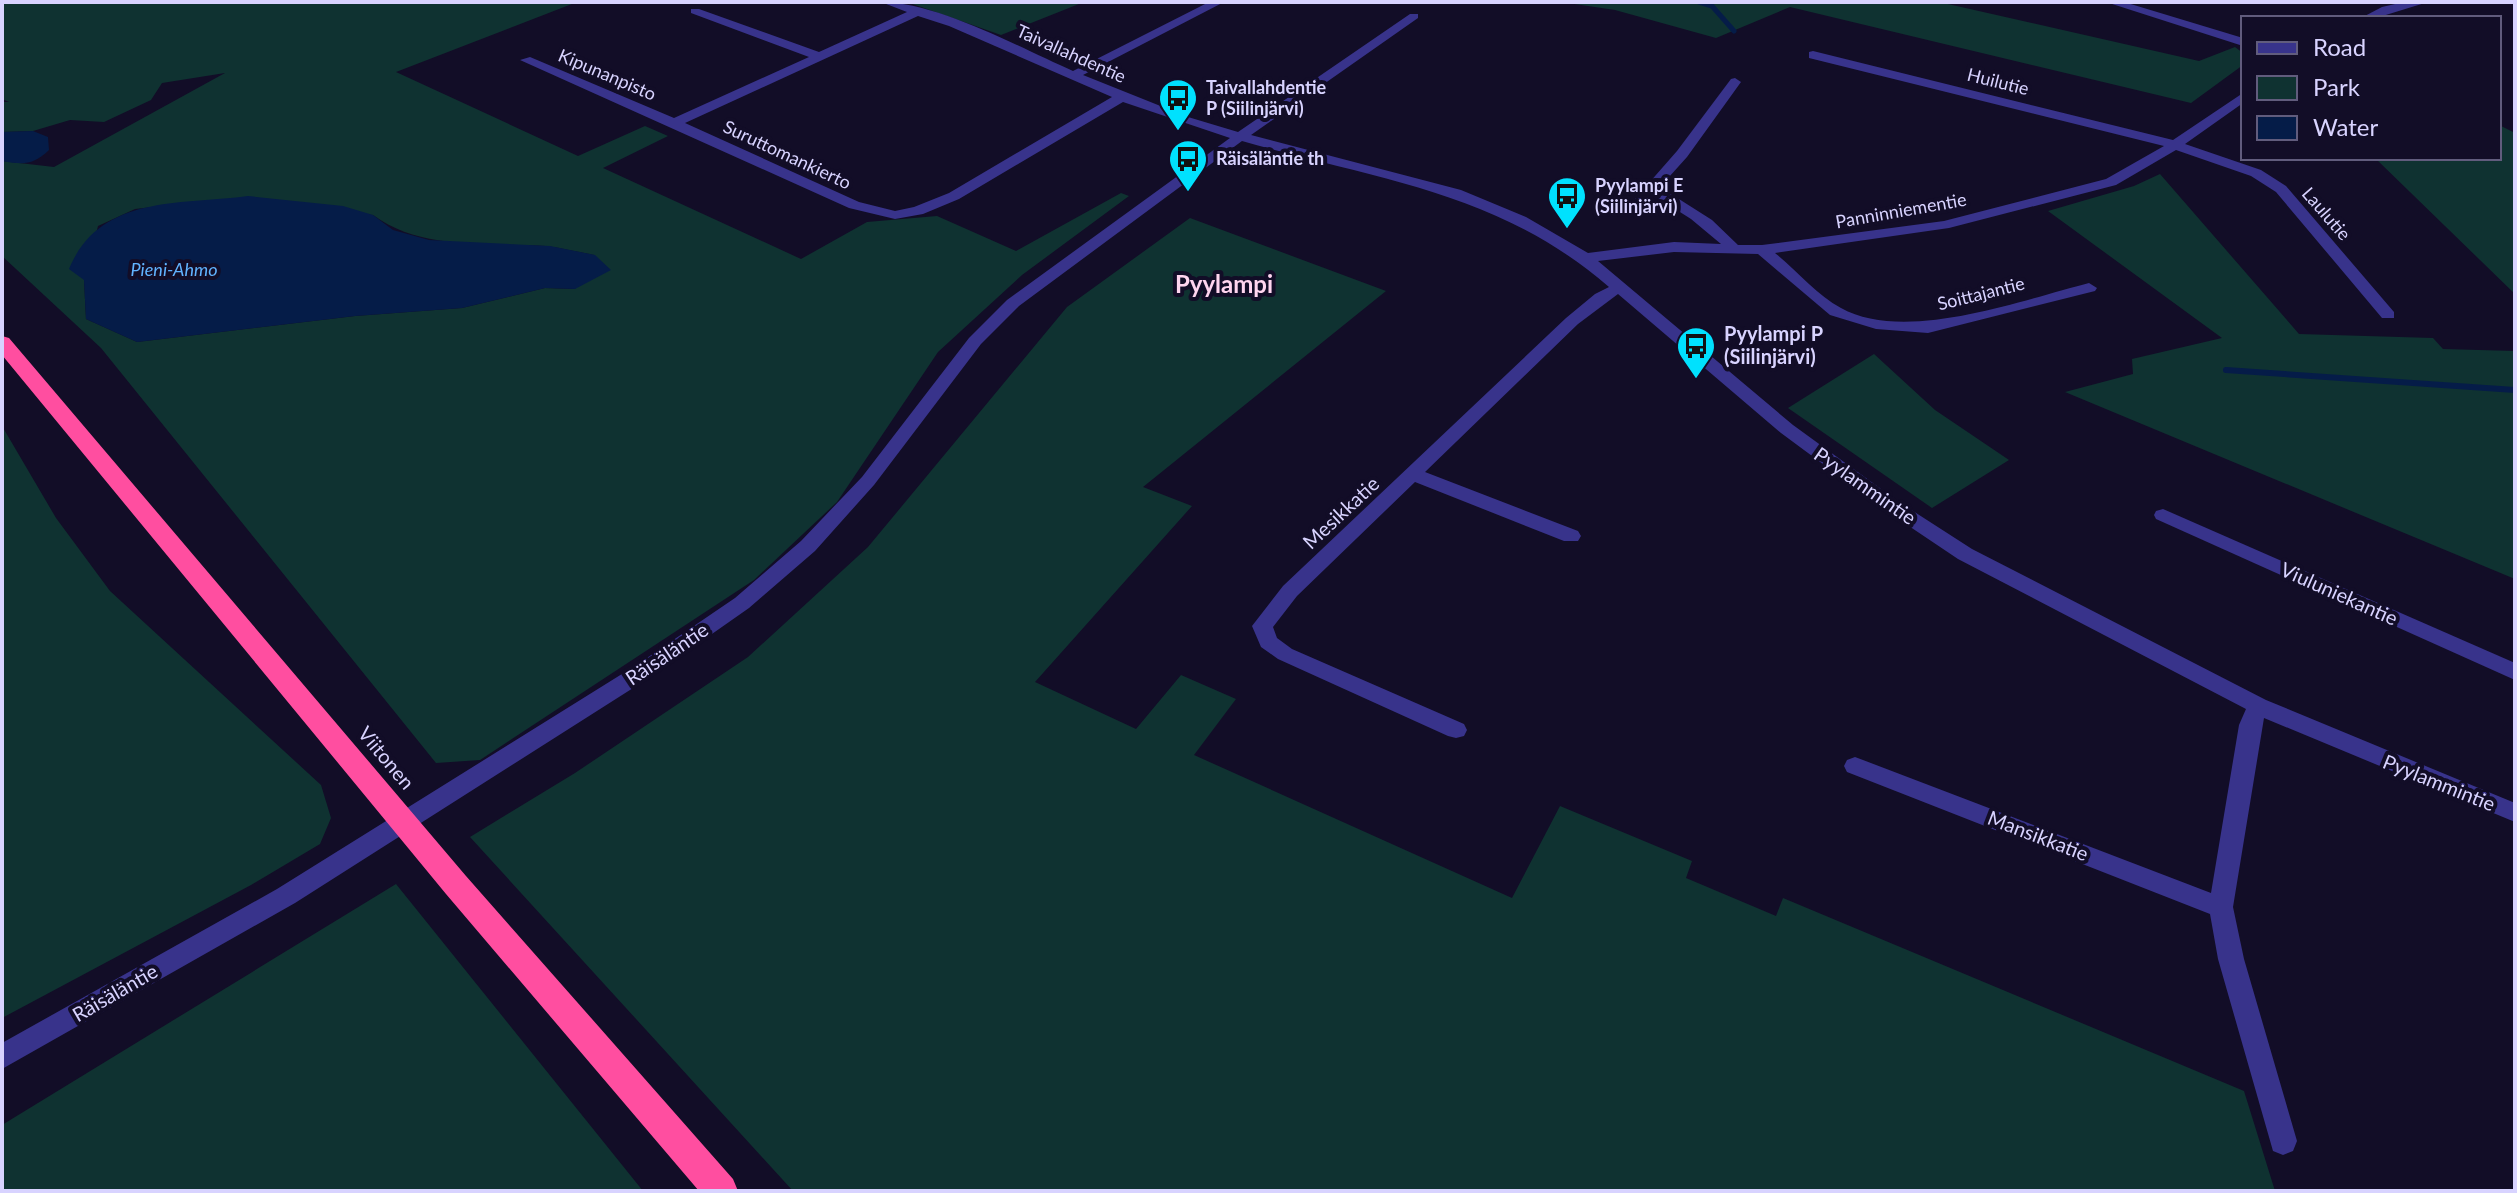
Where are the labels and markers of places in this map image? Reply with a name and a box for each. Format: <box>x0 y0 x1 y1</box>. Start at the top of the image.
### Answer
place label: Taivallahdentie P (Siilinjärvi) <box>1206 76 1327 119</box>
bus stop icon: Taivallahdentie P (Siilinjärvi) <box>1157 77 1199 132</box>
bus stop icon: Räisäläntie th <box>1167 138 1209 193</box>
place label: Räisäläntie th <box>1216 147 1324 169</box>
place label: Pyylampi E (Siilinjärvi) <box>1595 174 1683 217</box>
bus stop icon: Pyylampi E (Siilinjärvi) <box>1546 175 1588 230</box>
place label: Pyylampi P (Siilinjärvi) <box>1724 321 1823 368</box>
bus stop icon: Pyylampi P (Siilinjärvi) <box>1675 325 1717 380</box>

